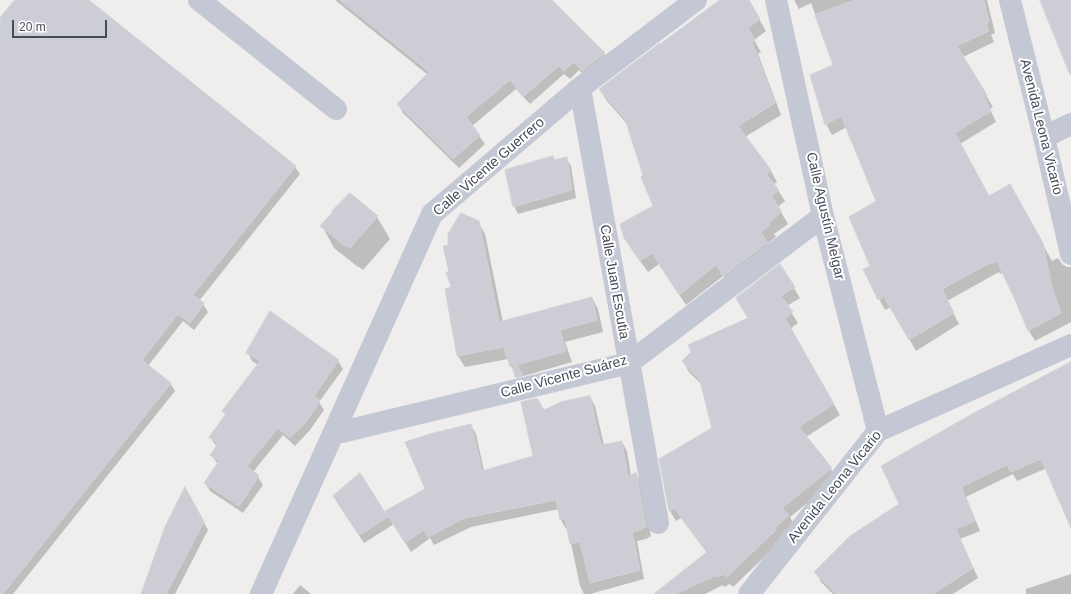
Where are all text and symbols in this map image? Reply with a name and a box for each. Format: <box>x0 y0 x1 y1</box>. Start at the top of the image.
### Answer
scale bar <box>14 12 109 38</box>
text: 20 m <box>19 20 46 34</box>
street label: Avenida Leona Vicario <box>1016 57 1066 197</box>
street label: Calle Vicente Guerrero <box>430 114 548 220</box>
street label: Calle Agustín Melgar <box>802 151 848 281</box>
street label: Calle Juan Escutia <box>596 223 632 341</box>
street label: Calle Vicente Suárez <box>499 352 629 402</box>
street label: Avenida Leona Vicario <box>785 427 885 547</box>

